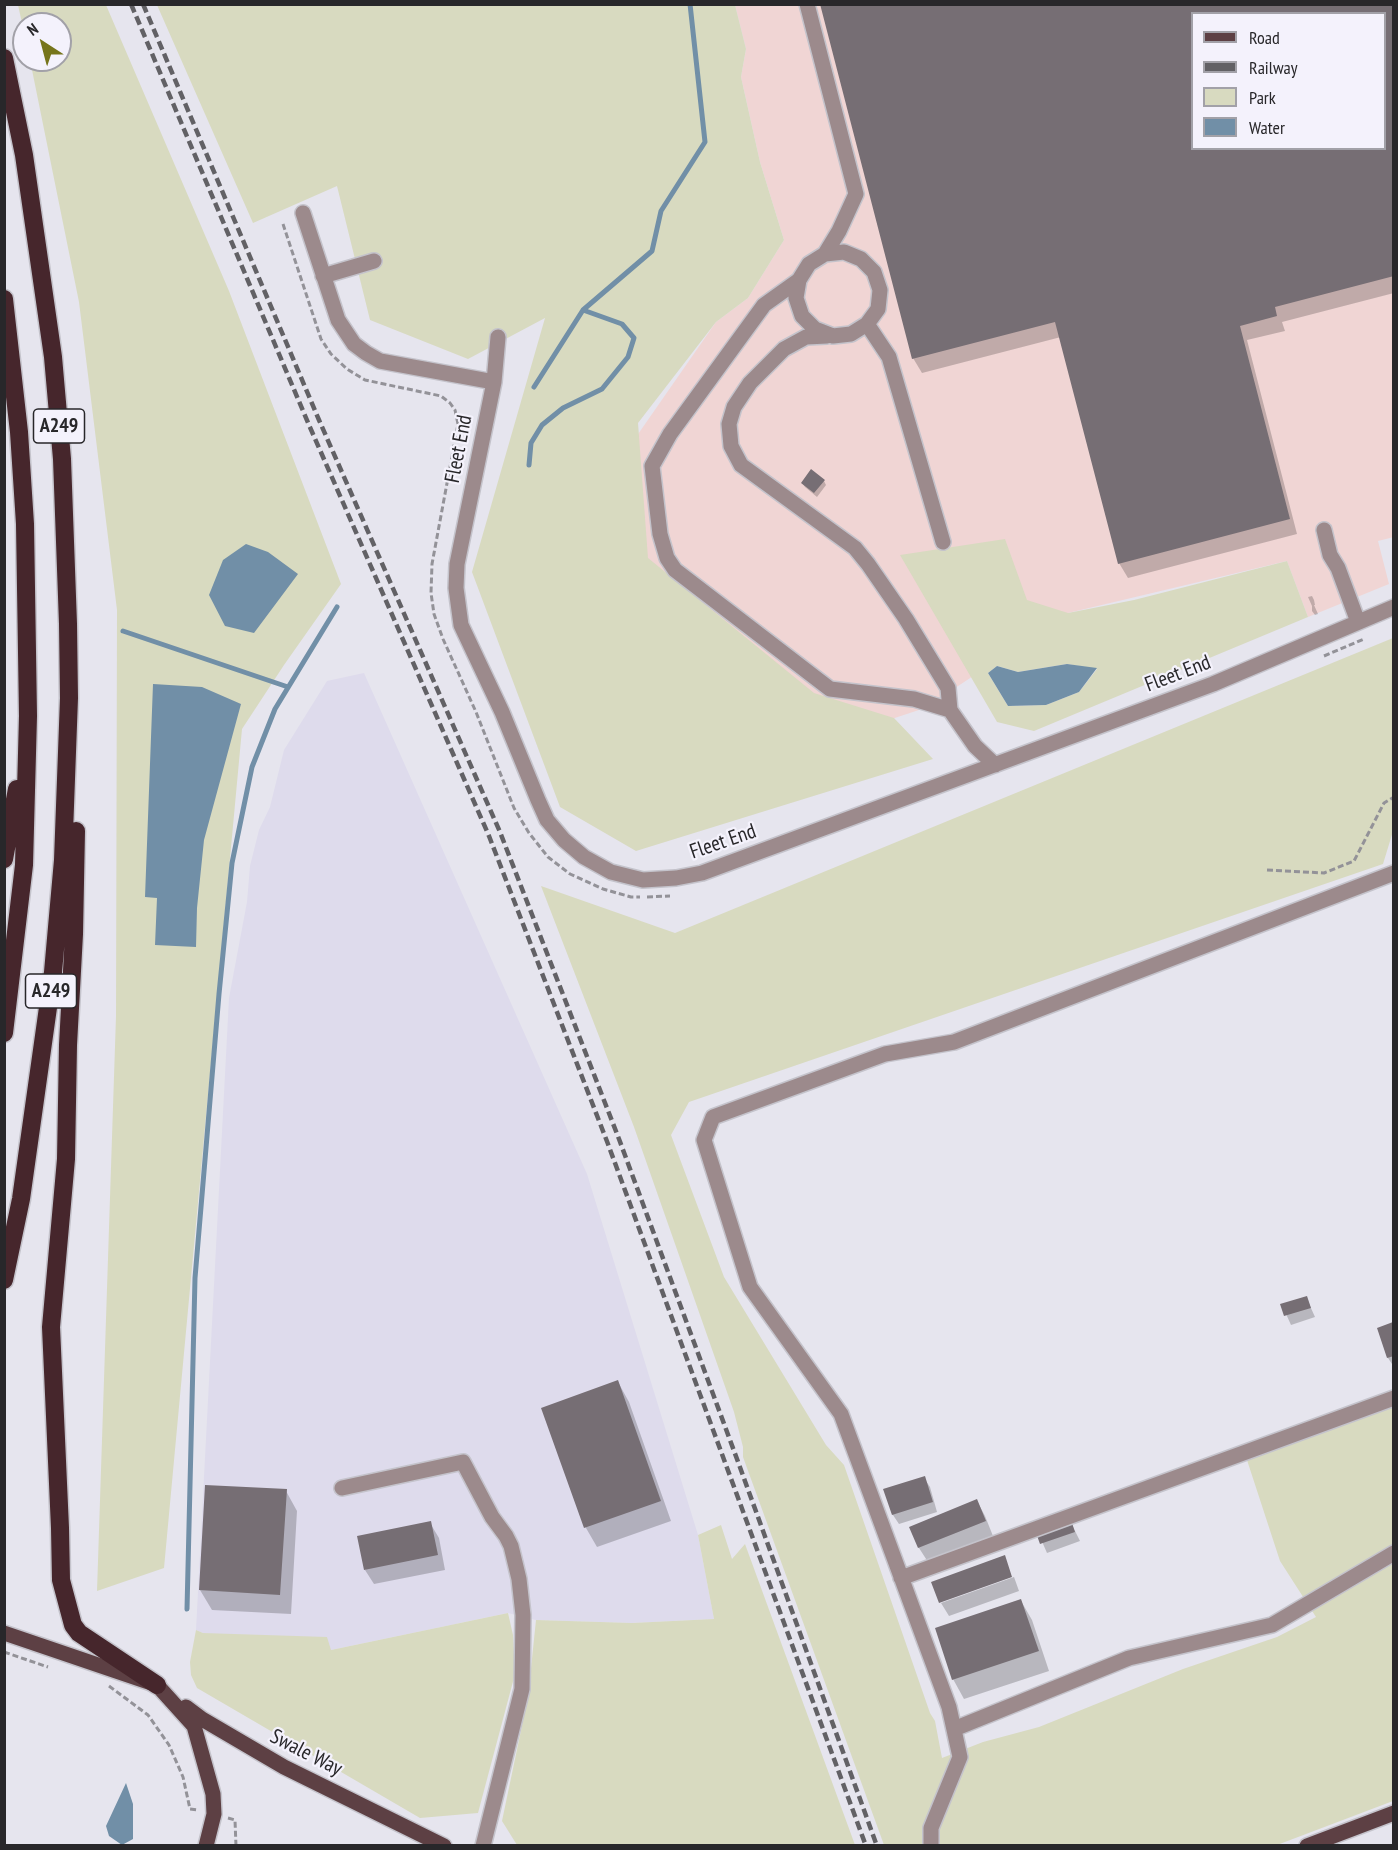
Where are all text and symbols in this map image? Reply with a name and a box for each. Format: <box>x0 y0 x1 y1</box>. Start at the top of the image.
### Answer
north arrow <box>12 12 72 72</box>
legend <box>1191 12 1386 150</box>
text: N <box>23 18 42 40</box>
text: Road <box>1249 26 1280 49</box>
text: Railway <box>1249 56 1298 79</box>
text: Park <box>1249 86 1276 109</box>
text: Water <box>1249 116 1285 139</box>
road number: A249 <box>34 409 84 443</box>
street label: Fleet End <box>440 413 478 485</box>
street label: Fleet End <box>1142 650 1214 698</box>
street label: Fleet End <box>687 819 759 865</box>
road number: A249 <box>26 974 76 1008</box>
street label: Swale Way <box>266 1724 346 1782</box>

